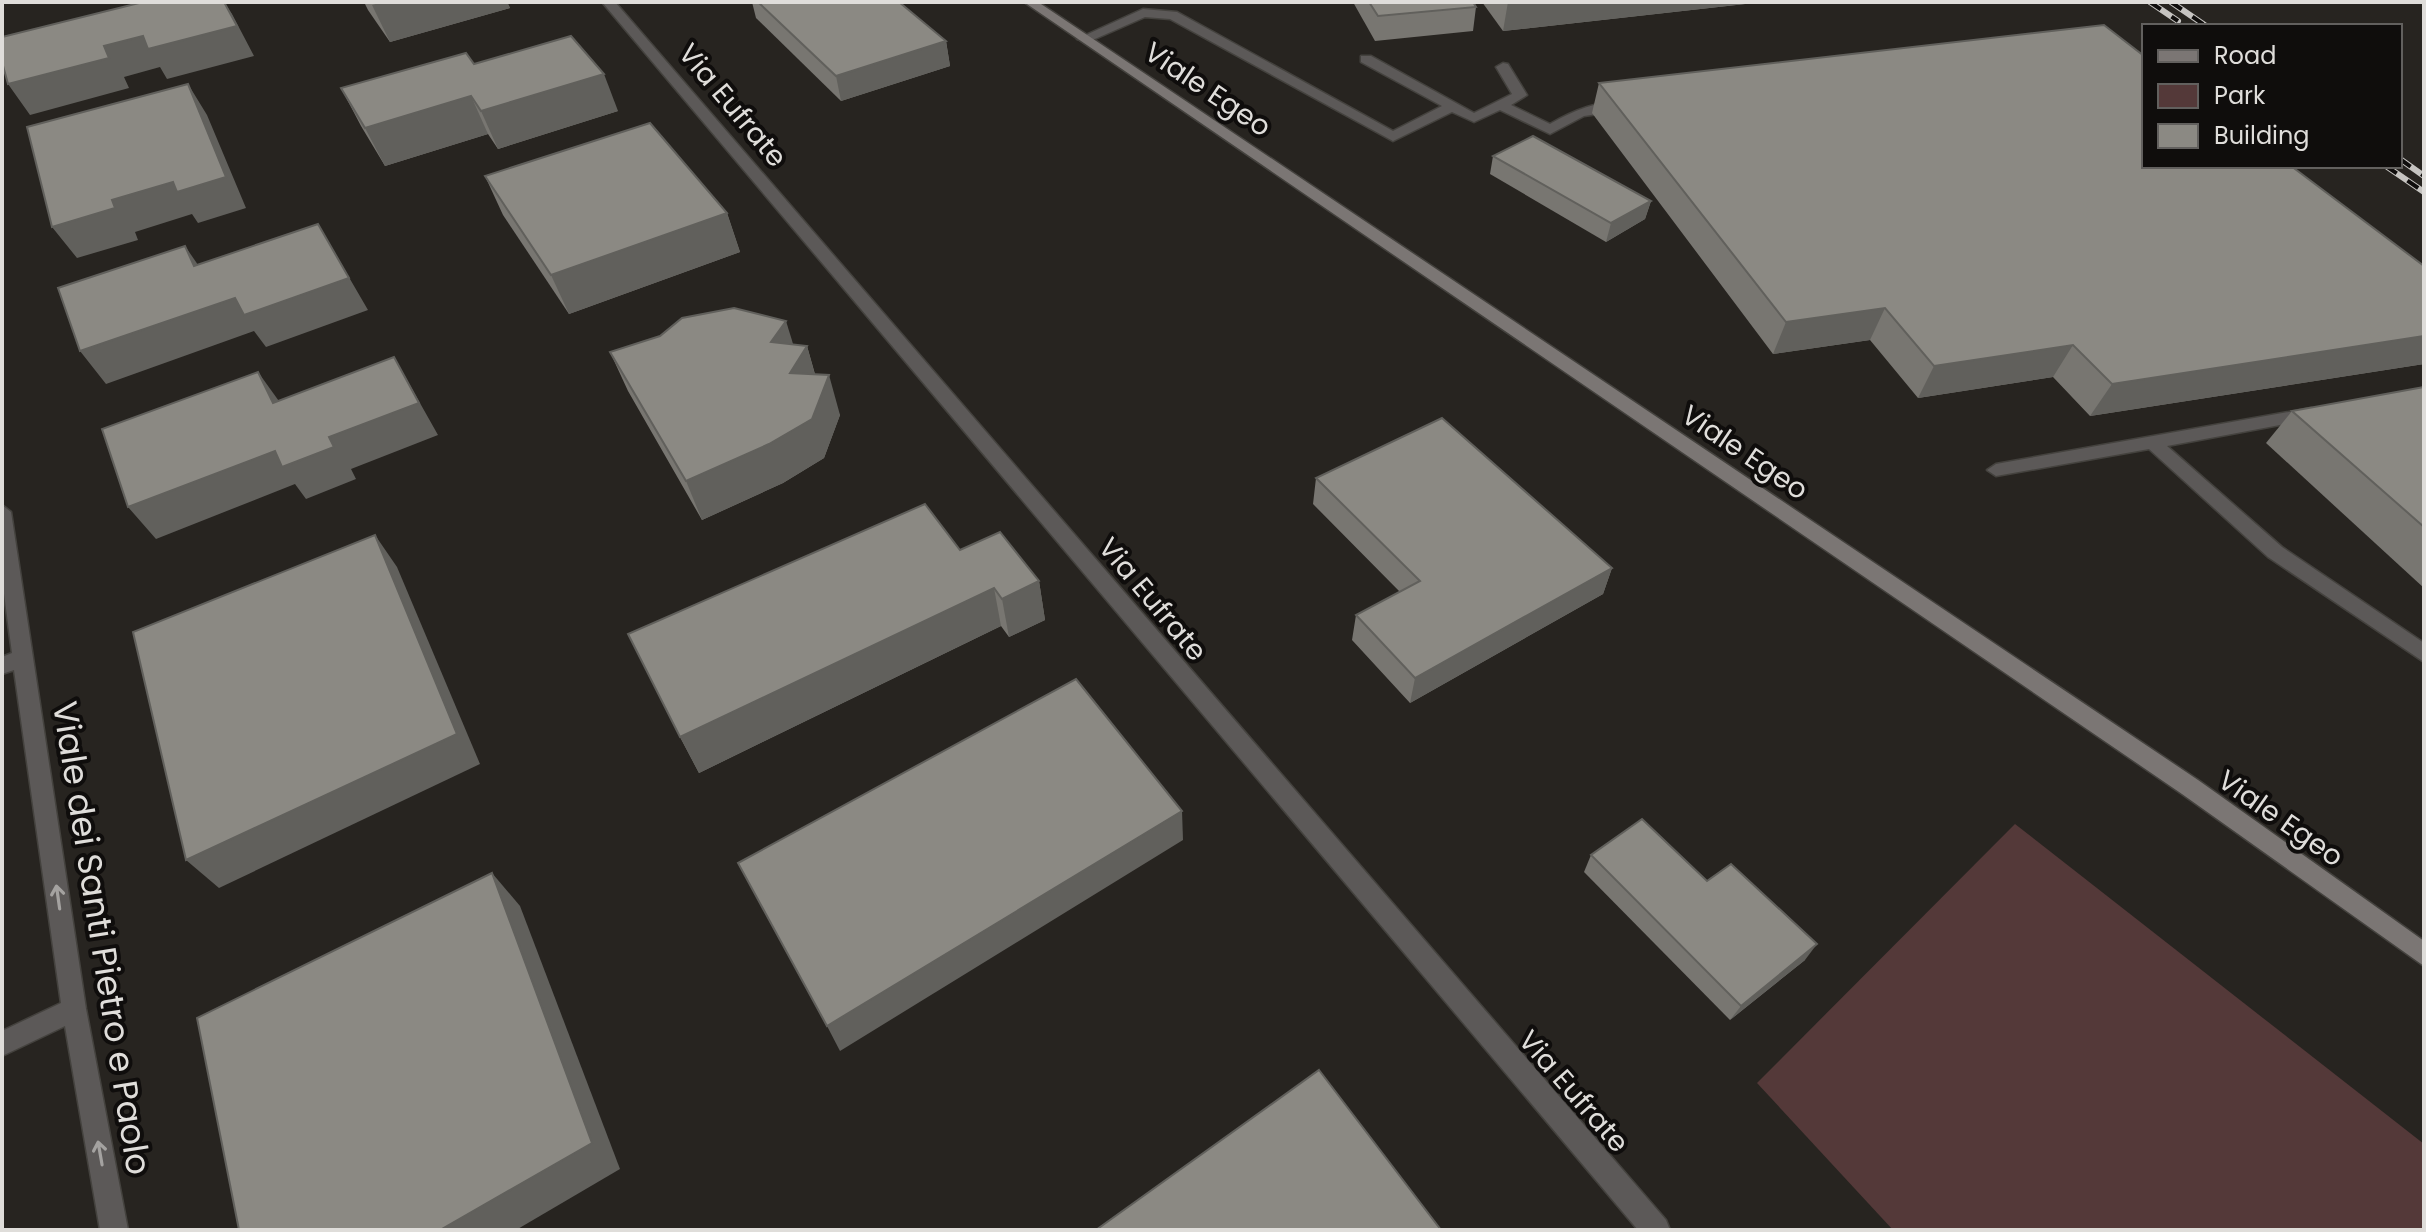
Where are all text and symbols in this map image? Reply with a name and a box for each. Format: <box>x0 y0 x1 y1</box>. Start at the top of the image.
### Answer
legend <box>2142 24 2402 168</box>
street label: Viale Egeo <box>1137 33 1279 146</box>
street label: Via Eufrate <box>669 35 796 176</box>
text: Road <box>2214 39 2276 72</box>
text: Park <box>2214 79 2266 112</box>
text: Building <box>2214 119 2310 152</box>
street label: Viale Egeo <box>1674 396 1816 509</box>
street label: Via Eufrate <box>1089 529 1216 670</box>
street label: Viale dei Santi Pietro e Paolo <box>41 698 163 1178</box>
street label: Viale Egeo <box>2210 761 2351 876</box>
one-way arrow <box>50 885 65 910</box>
street label: Via Eufrate <box>1509 1022 1638 1161</box>
one-way arrow <box>92 1141 107 1166</box>

